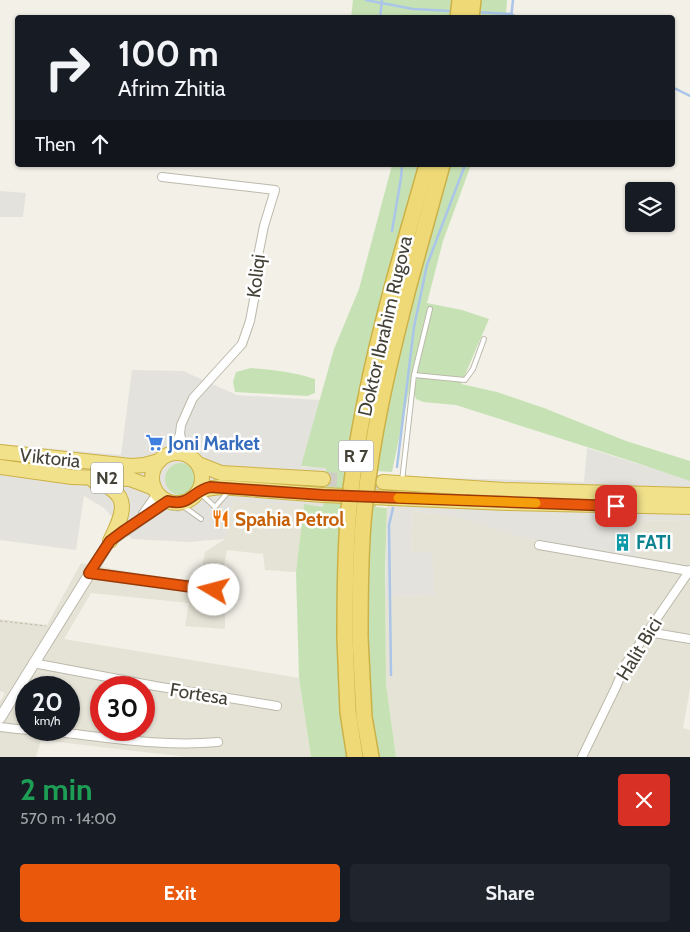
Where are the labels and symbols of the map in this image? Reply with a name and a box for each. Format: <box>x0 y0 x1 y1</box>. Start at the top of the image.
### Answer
street label: Doktor Ibrahim Rugova <box>353 234 417 418</box>
street label: Koliqi <box>242 253 270 299</box>
place label: Joni Market <box>167 432 260 455</box>
supermarket icon: Joni Market <box>144 433 164 453</box>
road number: R 7 <box>338 441 374 472</box>
street label: Viktoria <box>19 443 81 473</box>
road number: N2 <box>91 462 123 493</box>
pin <box>595 485 637 527</box>
place label: Spahia Petrol <box>235 508 344 531</box>
restaurant icon: Spahia Petrol <box>211 509 231 529</box>
place label: FATI <box>636 531 672 554</box>
building icon: FATI <box>612 532 632 552</box>
position arrow <box>187 563 239 615</box>
street label: Halit Bici <box>611 613 667 685</box>
speed limit sign: 30 <box>90 676 155 741</box>
street label: Fortesa <box>168 678 230 710</box>

